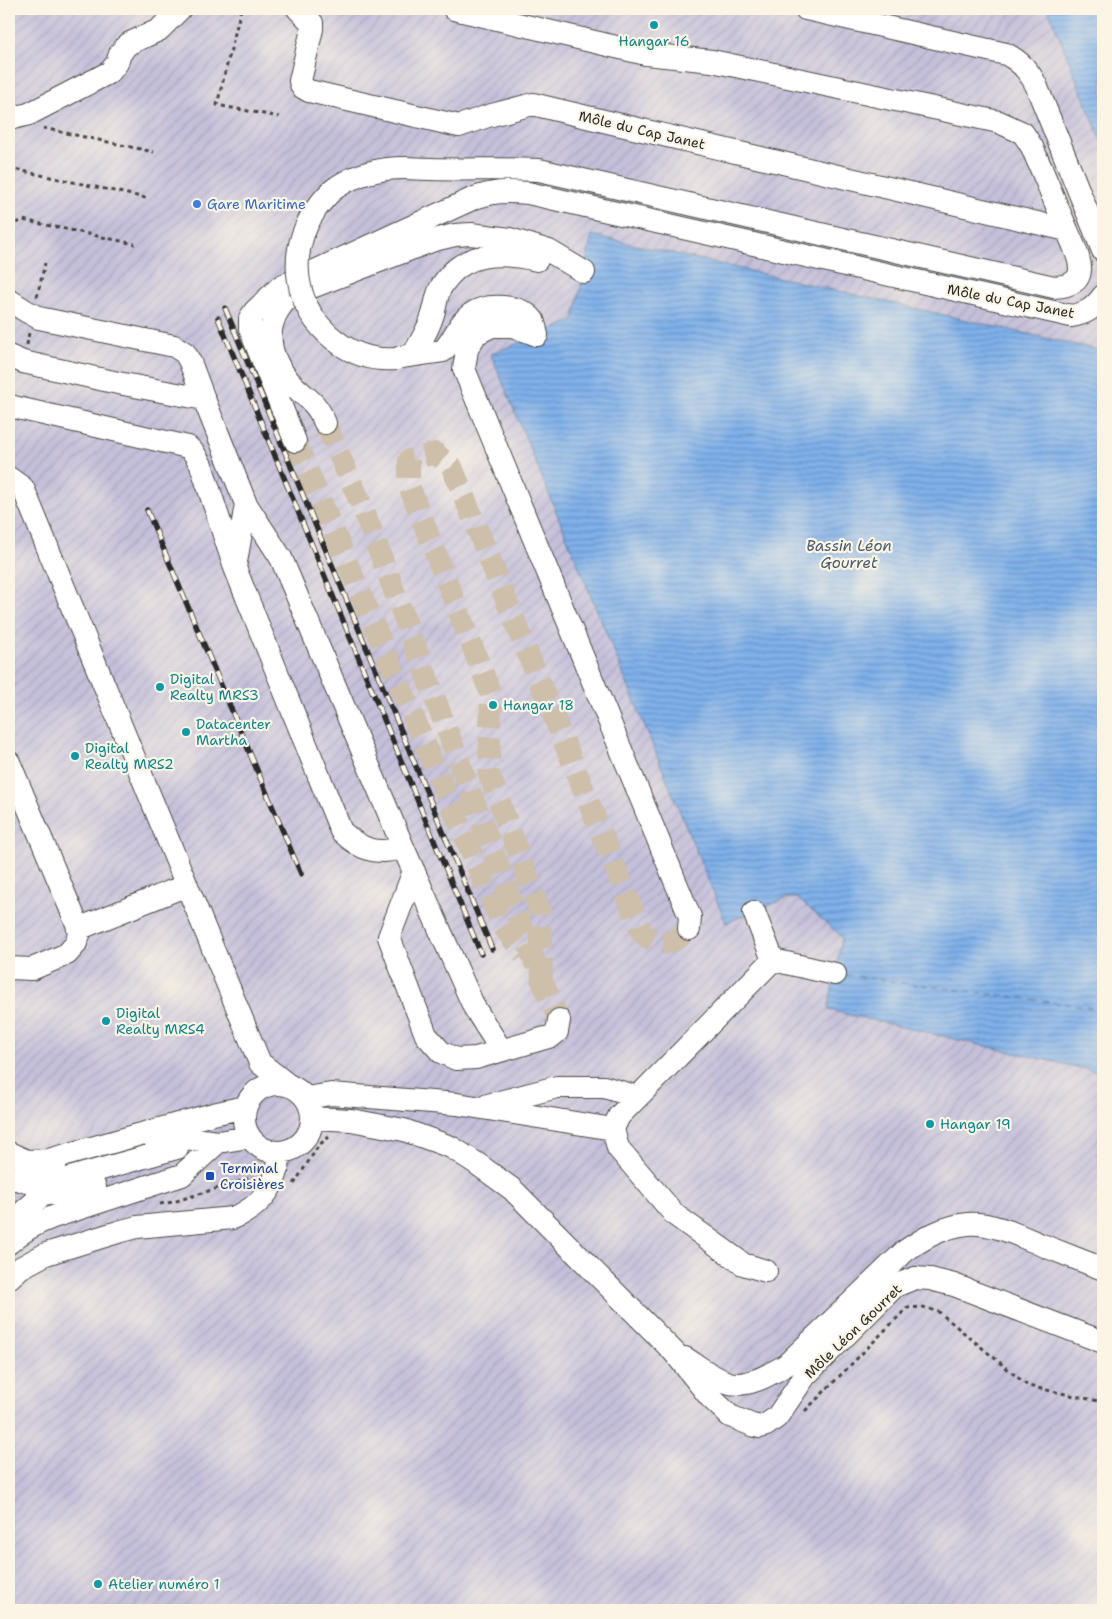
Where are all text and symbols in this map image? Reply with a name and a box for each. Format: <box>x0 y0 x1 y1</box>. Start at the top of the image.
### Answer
marker: Hangar 16 <box>648 19 660 31</box>
place label: Hangar 16 <box>619 32 689 50</box>
street label: Môle du Cap Janet <box>577 107 707 153</box>
place label: Gare Maritime <box>207 195 306 213</box>
marker: Gare Maritime <box>191 198 203 210</box>
street label: Môle du Cap Janet <box>946 280 1076 322</box>
water label: Bassin Léon Gourret <box>806 536 892 573</box>
place label: Digital Realty MRS3 <box>170 670 259 704</box>
marker: Digital Realty MRS3 <box>154 681 166 693</box>
place label: Hangar 18 <box>503 696 574 714</box>
marker: Hangar 18 <box>487 699 499 711</box>
place label: Datacenter Martha <box>196 715 271 749</box>
marker: Datacenter Martha <box>180 726 192 738</box>
place label: Digital Realty MRS2 <box>85 739 174 773</box>
marker: Digital Realty MRS2 <box>69 750 81 762</box>
place label: Digital Realty MRS4 <box>116 1004 205 1038</box>
marker: Digital Realty MRS4 <box>100 1015 112 1027</box>
place label: Hangar 19 <box>940 1115 1011 1133</box>
marker: Hangar 19 <box>924 1118 936 1130</box>
place label: Terminal Croisières <box>220 1159 285 1193</box>
marker: Terminal Croisières <box>204 1170 216 1182</box>
street label: Môle Léon Gourret <box>800 1280 906 1382</box>
place label: Atelier numéro 1 <box>108 1575 220 1593</box>
marker: Atelier numéro 1 <box>92 1578 104 1590</box>

